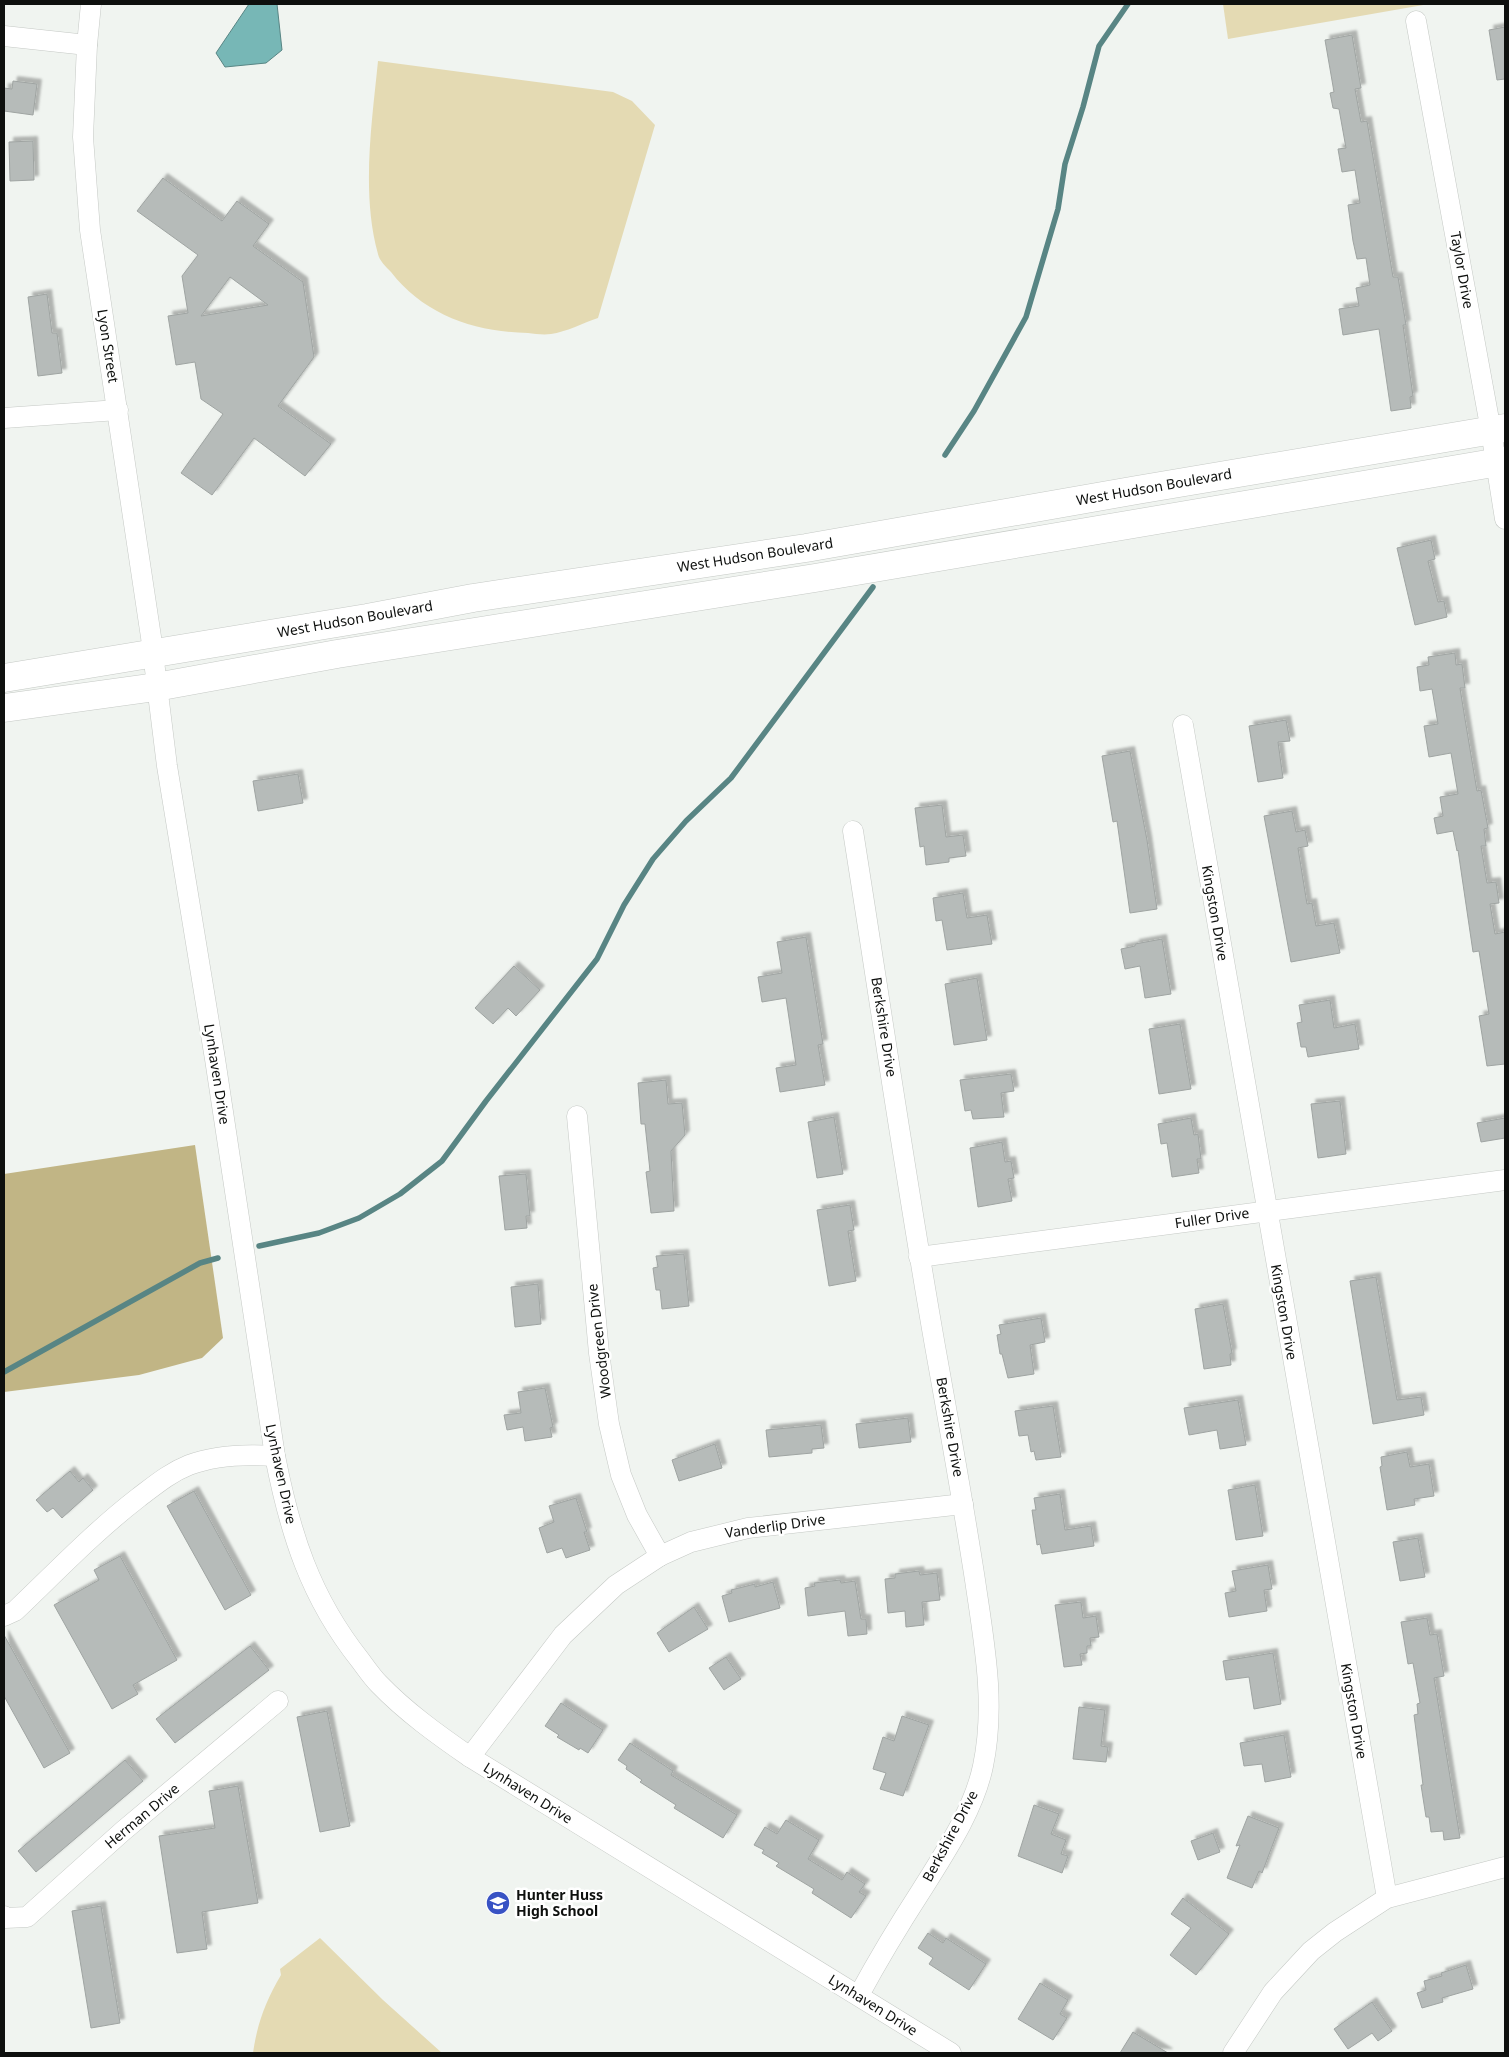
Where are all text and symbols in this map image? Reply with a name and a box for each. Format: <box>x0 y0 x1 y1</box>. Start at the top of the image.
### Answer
street label: Taylor Drive <box>1446 230 1479 310</box>
street label: Lyon Street <box>93 308 124 384</box>
street label: West Hudson Boulevard <box>1075 463 1233 510</box>
street label: West Hudson Boulevard <box>676 533 834 576</box>
street label: West Hudson Boulevard <box>276 595 434 642</box>
street label: Kingston Drive <box>1198 864 1233 962</box>
street label: Berkshire Drive <box>867 976 902 1078</box>
street label: Lynhaven Drive <box>200 1022 235 1126</box>
street label: Fuller Drive <box>1173 1203 1251 1232</box>
street label: Kingston Drive <box>1267 1263 1302 1361</box>
street label: Woodgreen Drive <box>582 1283 615 1399</box>
street label: Berkshire Drive <box>932 1376 969 1478</box>
street label: Lynhaven Drive <box>262 1422 301 1526</box>
street label: Vanderlip Drive <box>724 1509 826 1542</box>
street label: Kingston Drive <box>1337 1662 1372 1760</box>
street label: Lynhaven Drive <box>480 1758 576 1828</box>
street label: Herman Drive <box>100 1779 183 1852</box>
street label: Berkshire Drive <box>917 1787 982 1885</box>
place label: Hunter Huss High School <box>516 1885 603 1920</box>
school or university icon: Hunter Huss High School <box>485 1890 511 1916</box>
street label: Lynhaven Drive <box>825 1970 921 2040</box>

